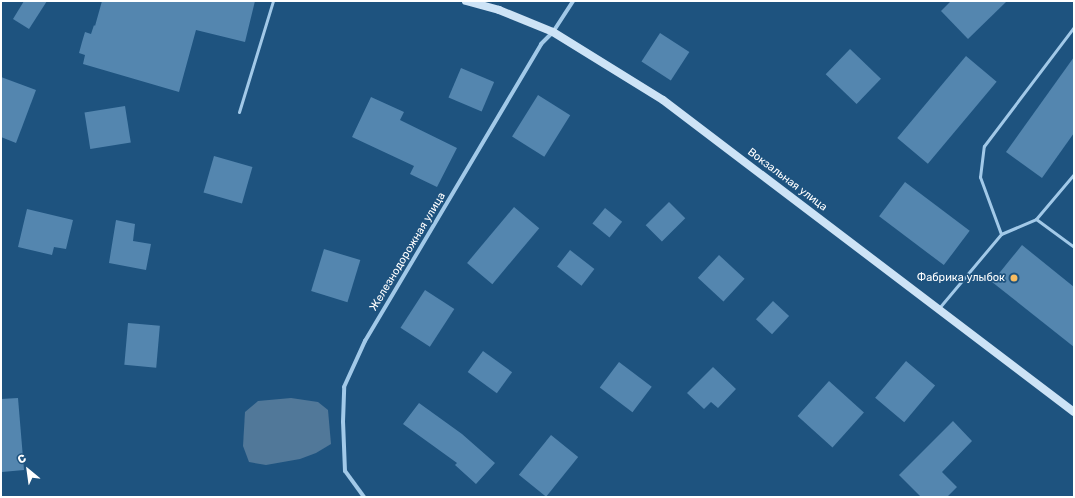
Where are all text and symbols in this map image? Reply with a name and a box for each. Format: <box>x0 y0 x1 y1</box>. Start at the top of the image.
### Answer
street label: Вокзальная улица <box>745 146 829 214</box>
street label: Железнодорожная улица <box>367 190 449 314</box>
place label: Фабрика улыбок <box>917 271 1005 285</box>
marker: Фабрика улыбок <box>1008 272 1020 284</box>
north arrow <box>8 450 48 490</box>
text: С <box>15 452 28 467</box>

